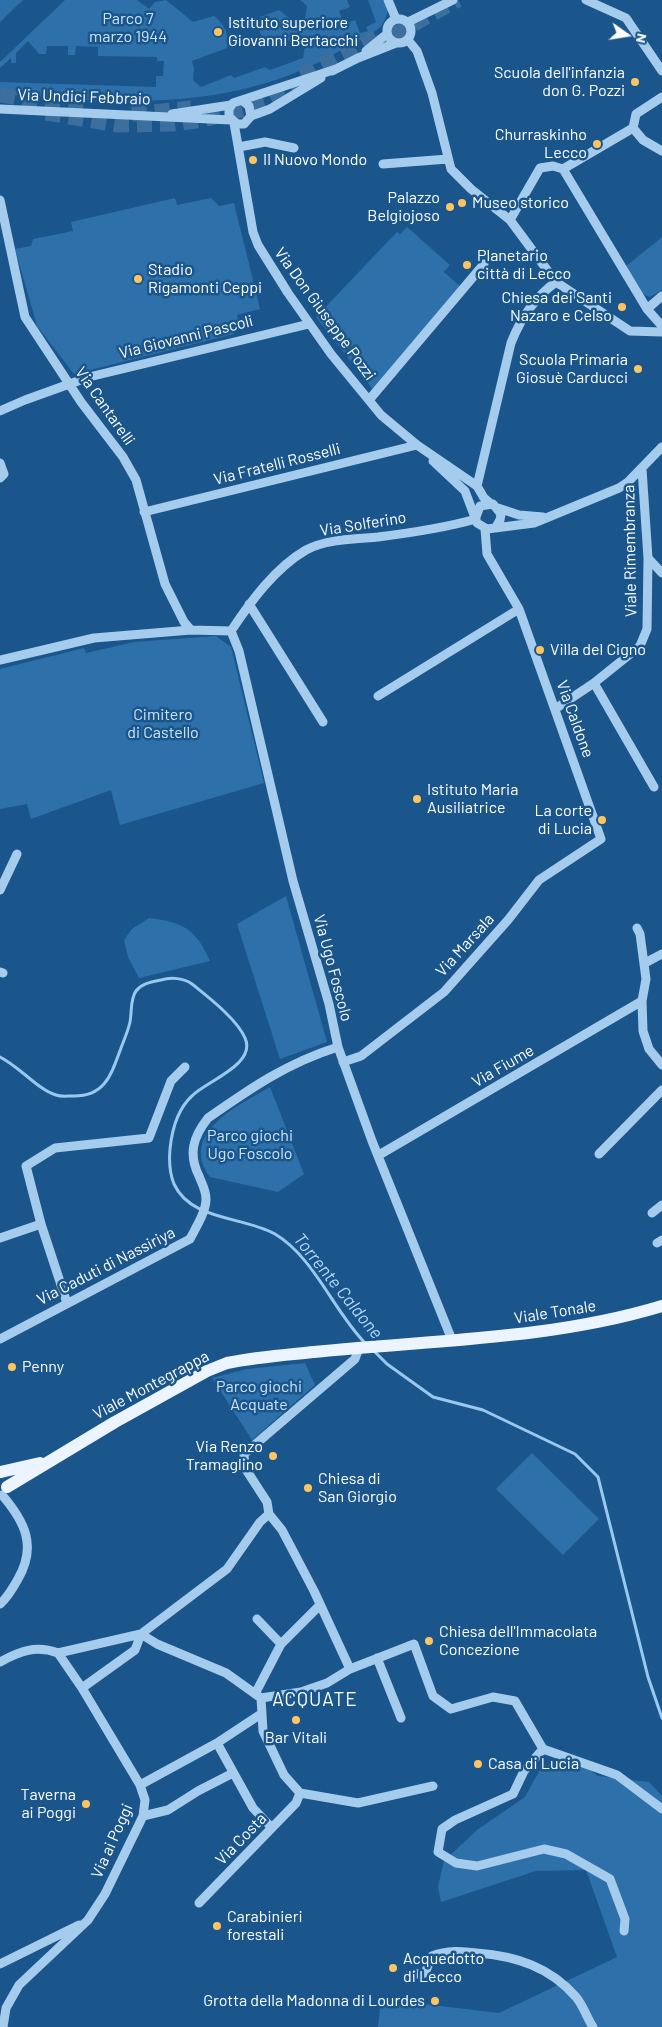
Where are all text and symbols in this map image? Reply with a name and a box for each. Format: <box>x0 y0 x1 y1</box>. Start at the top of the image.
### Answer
park label: Parco 7 marzo 1944 <box>89 9 167 47</box>
north arrow <box>602 10 652 60</box>
place label: Istituto superiore Giovanni Bertacchi <box>228 13 358 51</box>
marker: Istituto superiore Giovanni Bertacchi <box>212 26 224 38</box>
text: N <box>633 32 651 45</box>
place label: Scuola dell'infanzia don G. Pozzi <box>494 63 625 101</box>
marker: Scuola dell'infanzia don G. Pozzi <box>629 76 641 88</box>
street label: Via Undici Febbraio <box>17 85 151 109</box>
place label: Churraskinho Lecco <box>495 125 587 163</box>
marker: Churraskinho Lecco <box>591 138 603 150</box>
place label: Il Nuovo Mondo <box>263 150 367 170</box>
marker: Il Nuovo Mondo <box>247 154 259 166</box>
place label: Palazzo Belgiojoso <box>367 188 440 226</box>
place label: Museo storico <box>472 193 569 213</box>
marker: Museo storico <box>456 197 468 209</box>
marker: Palazzo Belgiojoso <box>444 201 456 213</box>
street label: Via Don Giuseppe Pozzi <box>270 244 380 384</box>
place label: Planetario città di Lecco <box>477 246 571 284</box>
marker: Planetario città di Lecco <box>461 259 473 271</box>
place label: Stadio Rigamonti Ceppi <box>148 260 262 298</box>
marker: Stadio Rigamonti Ceppi <box>132 273 144 285</box>
place label: Chiesa dei Santi Nazaro e Celso <box>502 288 612 326</box>
marker: Chiesa dei Santi Nazaro e Celso <box>616 301 628 313</box>
street label: Via Giovanni Pascoli <box>117 311 255 363</box>
place label: Scuola Primaria Giosuè Carducci <box>516 350 628 388</box>
street label: Via Cantarelli <box>71 363 139 449</box>
marker: Scuola Primaria Giosuè Carducci <box>632 363 644 375</box>
street label: Via Fratelli Rosselli <box>212 439 342 489</box>
street label: Viale Rimembranza <box>619 485 641 617</box>
street label: Via Solferino <box>318 508 408 540</box>
place label: Villa del Cigno <box>550 640 646 660</box>
marker: Villa del Cigno <box>534 644 546 656</box>
street label: Via Caldone <box>552 678 598 760</box>
park label: Cimitero di Castello <box>127 705 199 743</box>
place label: Istituto Maria Ausiliatrice <box>427 780 518 818</box>
marker: Istituto Maria Ausiliatrice <box>411 793 423 805</box>
place label: La corte di Lucia <box>534 801 592 839</box>
marker: La corte di Lucia <box>596 814 608 826</box>
street label: Via Marsala <box>432 910 498 980</box>
street label: Via Ugo Foscolo <box>309 912 357 1024</box>
street label: Via Fiume <box>469 1041 537 1091</box>
park label: Parco giochi Ugo Foscolo <box>207 1126 293 1164</box>
street label: Via Caduti di Nassiriya <box>34 1223 178 1309</box>
water label: Torrente Caldone <box>289 1229 387 1343</box>
street label: Viale Tonale <box>513 1296 597 1328</box>
street label: Viale Montegrappa <box>90 1346 212 1424</box>
place label: Penny <box>22 1357 64 1377</box>
marker: Penny <box>6 1361 18 1373</box>
park label: Parco giochi Acquate <box>216 1377 302 1415</box>
place label: Via Renzo Tramaglino <box>186 1437 263 1475</box>
marker: Via Renzo Tramaglino <box>267 1450 279 1462</box>
place label: Chiesa di San Giorgio <box>318 1469 397 1507</box>
marker: Chiesa di San Giorgio <box>302 1482 314 1494</box>
place label: Chiesa dell'Immacolata Concezione <box>439 1622 597 1660</box>
marker: Chiesa dell'Immacolata Concezione <box>423 1635 435 1647</box>
district label: ACQUATE <box>271 1689 359 1711</box>
marker: Bar Vitali <box>290 1714 302 1726</box>
place label: Bar Vitali <box>265 1728 327 1748</box>
place label: Casa di Lucia <box>488 1754 579 1774</box>
marker: Casa di Lucia <box>472 1758 484 1770</box>
place label: Taverna ai Poggi <box>21 1785 76 1823</box>
marker: Taverna ai Poggi <box>80 1798 92 1810</box>
street label: Via ai Poggi <box>87 1801 137 1881</box>
street label: Via Costa <box>212 1809 270 1869</box>
place label: Carabinieri forestali <box>227 1907 303 1945</box>
marker: Carabinieri forestali <box>211 1920 223 1932</box>
place label: Acquedotto di Lecco <box>403 1949 484 1987</box>
marker: Acquedotto di Lecco <box>387 1962 399 1974</box>
place label: Grotta della Madonna di Lourdes <box>203 1991 425 2011</box>
marker: Grotta della Madonna di Lourdes <box>429 1995 441 2007</box>

